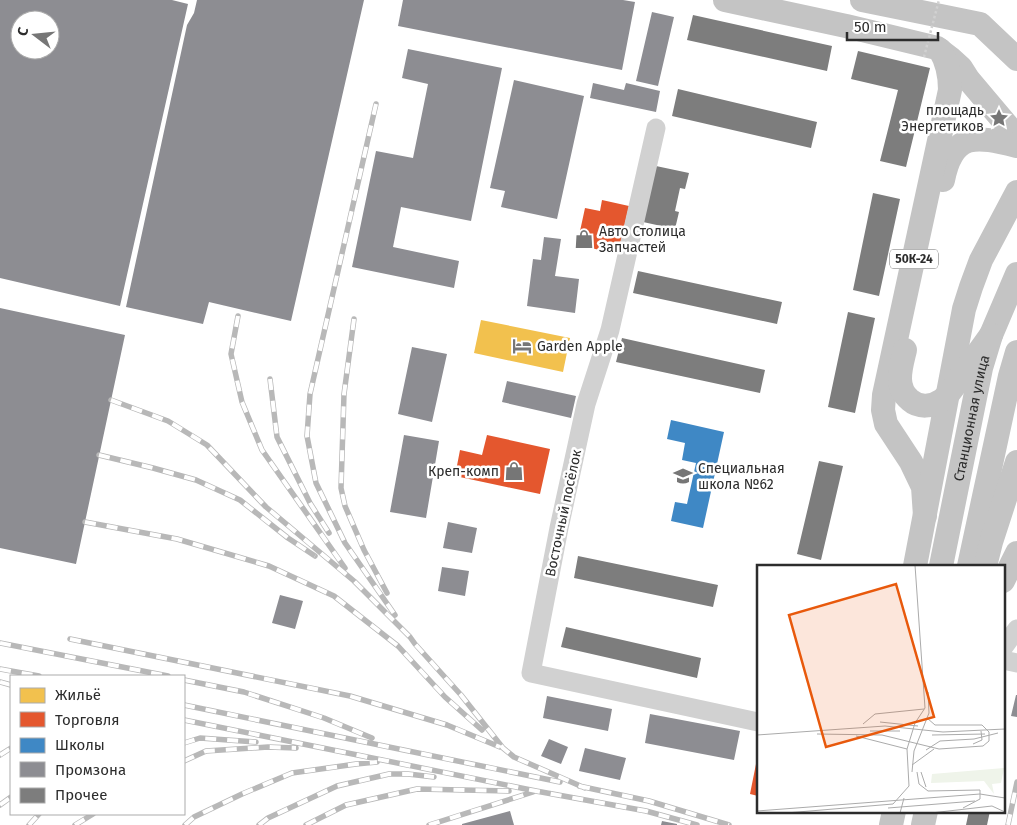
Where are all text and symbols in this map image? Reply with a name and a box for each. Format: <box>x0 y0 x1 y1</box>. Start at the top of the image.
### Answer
north arrow <box>10 10 60 60</box>
scale bar <box>847 10 938 42</box>
text: 50 m <box>854 18 887 36</box>
text: С <box>14 25 32 38</box>
place label: площадь Энергетиков <box>901 102 984 135</box>
place icon: площадь Энергетиков <box>988 107 1010 129</box>
place label: Авто Столица Запчастей <box>599 223 686 256</box>
shop icon: Авто Столица Запчастей <box>573 228 595 250</box>
road number: 50К-24 <box>890 250 938 268</box>
hotel icon: Garden Apple <box>511 335 533 357</box>
place label: Garden Apple <box>537 338 623 355</box>
street label: Станционная улица <box>950 353 993 483</box>
street label: Восточный посёлок <box>542 447 585 578</box>
shop icon: Креп-комп <box>503 460 525 482</box>
place label: Специальная школа №62 <box>698 460 785 493</box>
place label: Креп-комп <box>428 463 499 480</box>
school or university icon: Специальная школа №62 <box>672 465 694 487</box>
inset map <box>757 565 1004 812</box>
legend <box>10 675 185 815</box>
text: Жильё <box>55 686 101 704</box>
text: Торговля <box>55 711 120 729</box>
text: Школы <box>55 736 105 754</box>
text: Промзона <box>55 761 126 779</box>
text: Прочее <box>55 786 107 804</box>

